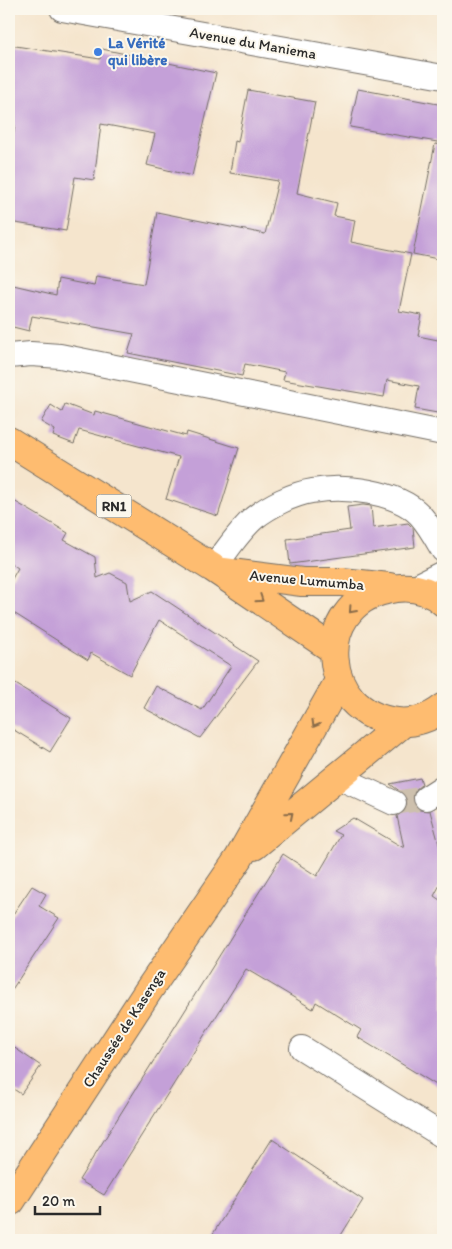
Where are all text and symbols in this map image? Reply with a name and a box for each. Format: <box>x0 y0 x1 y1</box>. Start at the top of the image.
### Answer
street label: Avenue du Maniema <box>188 23 318 63</box>
place label: La Vérité qui libère <box>108 34 167 70</box>
marker: La Vérité qui libère <box>92 46 104 58</box>
road number: RN1 <box>96 494 132 518</box>
street label: Avenue Lumumba <box>249 566 365 594</box>
one-way arrow <box>254 593 263 602</box>
one-way arrow <box>349 605 358 614</box>
one-way arrow <box>311 718 321 727</box>
one-way arrow <box>284 812 293 821</box>
street label: Chaussée de Kasenga <box>79 965 169 1091</box>
scale bar <box>35 1184 100 1216</box>
text: 20 m <box>42 1192 76 1210</box>

